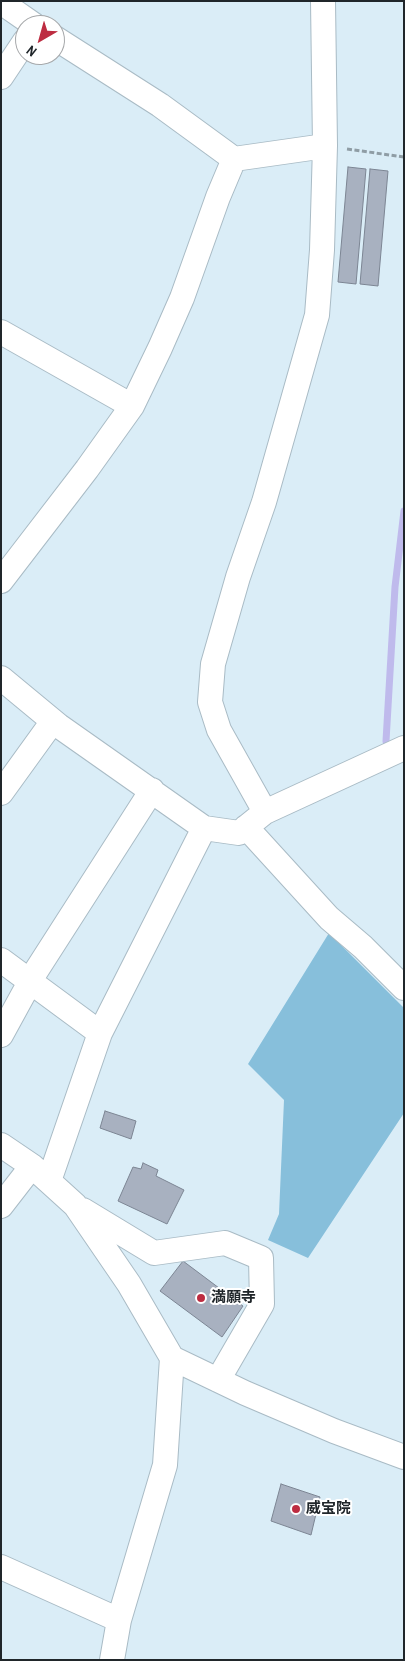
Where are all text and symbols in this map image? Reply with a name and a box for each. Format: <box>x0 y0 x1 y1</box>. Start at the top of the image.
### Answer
north arrow <box>15 15 65 65</box>
text: N <box>23 41 40 61</box>
place label: 満願寺 <box>211 1289 256 1307</box>
marker: 満願寺 <box>195 1292 207 1304</box>
place label: 威宝院 <box>306 1500 351 1518</box>
marker: 威宝院 <box>290 1503 302 1515</box>

